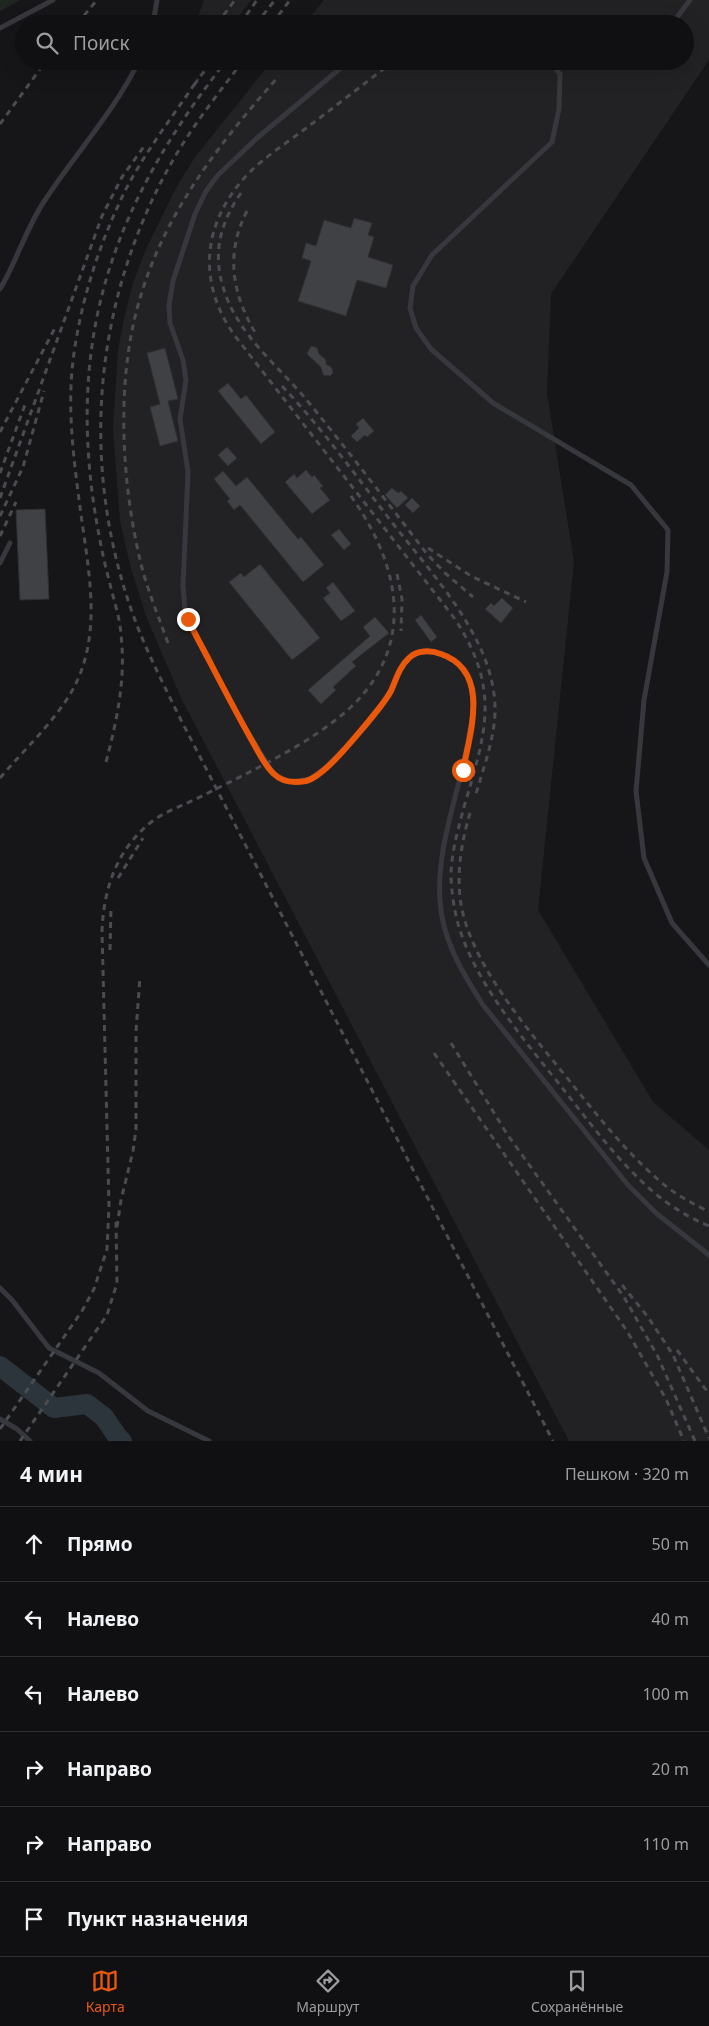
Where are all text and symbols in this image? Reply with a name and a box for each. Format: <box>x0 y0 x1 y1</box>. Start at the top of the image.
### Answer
search box <box>15 15 694 70</box>
icon: search <box>33 29 61 57</box>
text: Поиск <box>73 30 129 56</box>
route end <box>177 608 200 631</box>
route start <box>452 759 475 782</box>
text: 4 мин <box>20 1460 83 1488</box>
text: Пешком · 320 m <box>565 1463 689 1485</box>
icon: ahead <box>20 1530 48 1558</box>
text: Прямо <box>67 1531 133 1557</box>
text: 50 m <box>652 1533 689 1555</box>
icon: left <box>20 1605 48 1633</box>
text: Налево <box>67 1606 139 1632</box>
text: 40 m <box>652 1608 689 1630</box>
icon: left <box>20 1680 48 1708</box>
text: Налево <box>67 1681 139 1707</box>
text: 100 m <box>642 1683 689 1705</box>
icon: right <box>20 1755 48 1783</box>
text: Направо <box>67 1756 152 1782</box>
text: 20 m <box>652 1758 689 1780</box>
icon: right <box>20 1830 48 1858</box>
text: Направо <box>67 1831 152 1857</box>
text: 110 m <box>642 1833 689 1855</box>
icon: arrive <box>20 1905 48 1933</box>
text: Пункт назначения <box>67 1906 248 1932</box>
tab: Карта <box>86 1967 125 2016</box>
tab: Маршрут <box>296 1967 359 2016</box>
tab: Сохранённые <box>531 1967 623 2016</box>

